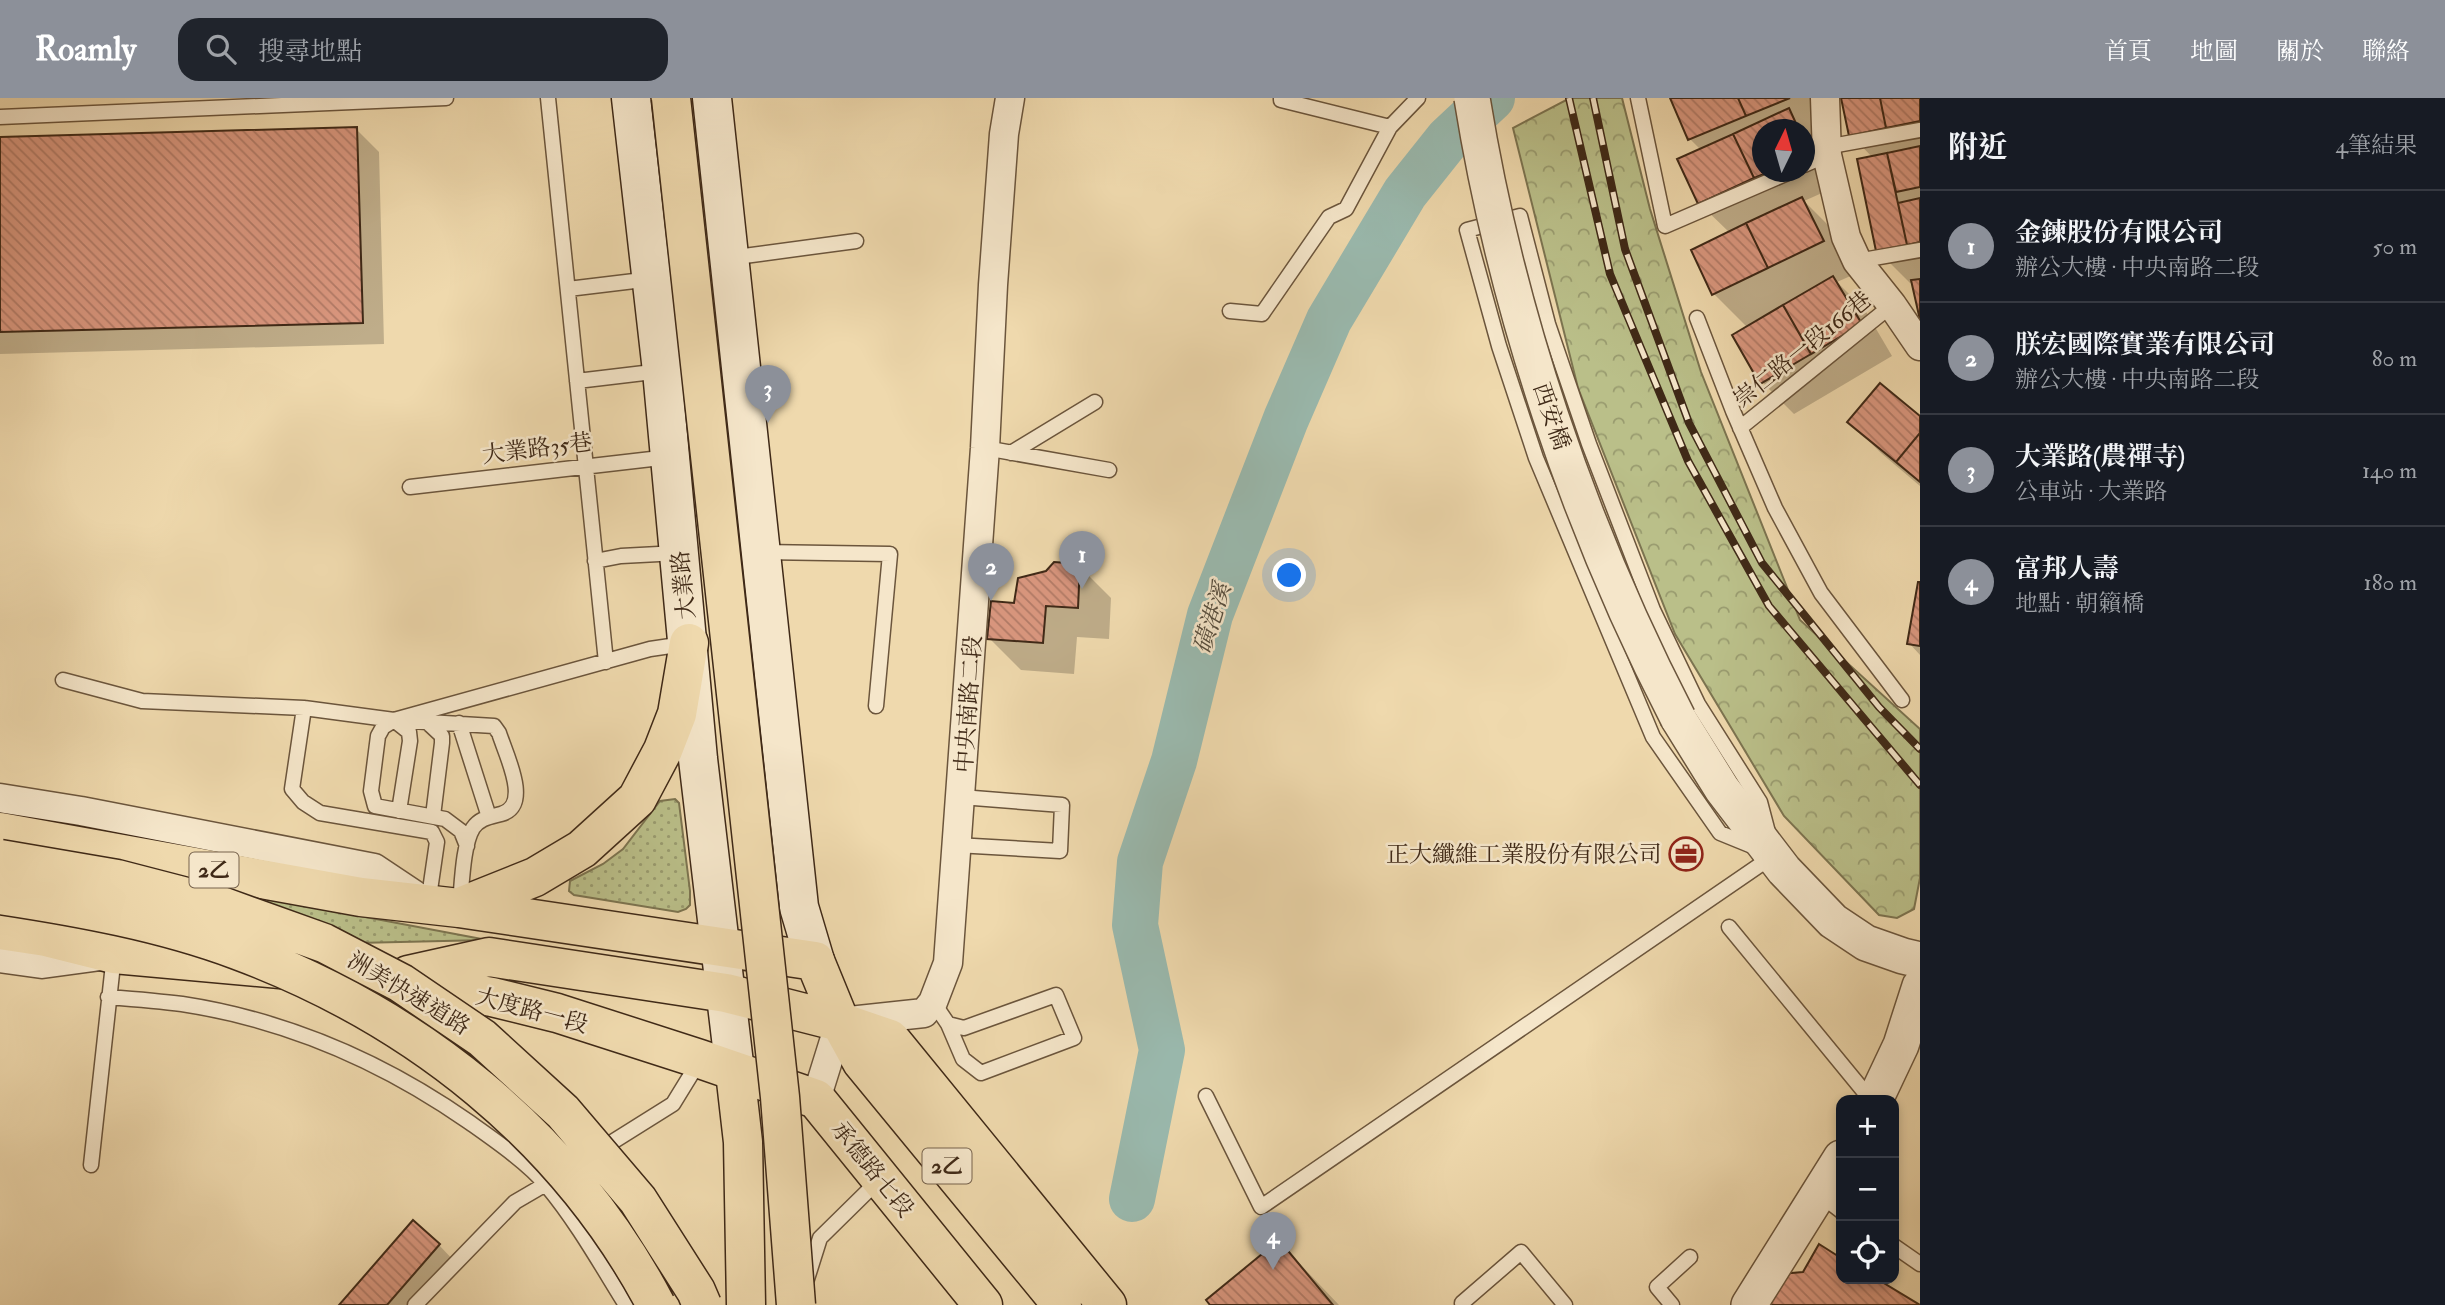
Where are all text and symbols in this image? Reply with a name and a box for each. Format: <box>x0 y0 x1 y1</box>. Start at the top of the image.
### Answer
search box <box>178 18 668 81</box>
text: Roamly <box>35 29 136 70</box>
icon: search <box>202 30 240 68</box>
text: 搜尋地點 <box>258 36 362 68</box>
text: 首頁 <box>2104 36 2152 67</box>
text: 地圖 <box>2190 36 2238 67</box>
text: 關於 <box>2276 36 2324 67</box>
text: 聯絡 <box>2362 36 2410 67</box>
north arrow <box>1752 119 1815 182</box>
text: 附近 <box>1948 129 2008 166</box>
text: 4筆結果 <box>2336 131 2417 160</box>
text: 金鍊股份有限公司 <box>2015 217 2223 249</box>
text: 1 <box>1967 232 1975 261</box>
text: 50 m <box>2373 232 2417 261</box>
text: 辦公大樓 · 中央南路二段 <box>2015 253 2259 282</box>
street label: 崇仁路一段166巷 <box>1727 285 1877 414</box>
text: 朕宏國際實業有限公司 <box>2015 329 2275 361</box>
text: 2 <box>1965 344 1977 373</box>
text: 80 m <box>2372 344 2417 373</box>
pin: 3 <box>745 365 791 423</box>
text: 辦公大樓 · 中央南路二段 <box>2015 365 2259 394</box>
street label: 西安橋 <box>1527 379 1576 454</box>
street label: 大業路35巷 <box>480 427 594 470</box>
text: 大業路(農禪寺) <box>2015 441 2185 473</box>
text: 3 <box>1967 456 1975 485</box>
text: 140 m <box>2362 456 2417 485</box>
text: 公車站 · 大業路 <box>2015 477 2167 506</box>
pin: 1 <box>1059 531 1105 589</box>
pin: 2 <box>968 543 1014 601</box>
street label: 大業路 <box>665 549 702 621</box>
text: 富邦人壽 <box>2015 553 2119 585</box>
your location <box>1272 558 1306 592</box>
text: 4 <box>1965 568 1977 597</box>
text: 180 m <box>2364 568 2417 597</box>
water label: 磺港溪 <box>1187 576 1239 657</box>
text: 地點 · 朝籟橋 <box>2015 589 2144 618</box>
street label: 中央南路二段 <box>949 634 988 774</box>
office icon: 正大纖維工業股份有限公司 <box>1667 835 1705 873</box>
place label: 正大纖維工業股份有限公司 <box>1386 840 1662 869</box>
road number: 2乙 <box>190 852 238 888</box>
street label: 洲美快速道路 <box>342 945 475 1041</box>
street label: 大度路一段 <box>473 982 591 1039</box>
map controls <box>1836 1095 1899 1284</box>
button: + <box>1836 1095 1899 1158</box>
street label: 承德路七段 <box>825 1116 920 1223</box>
road number: 2乙 <box>922 1148 972 1184</box>
button: − <box>1836 1158 1899 1221</box>
pin: 4 <box>1250 1212 1296 1270</box>
button: locate <box>1836 1221 1899 1284</box>

